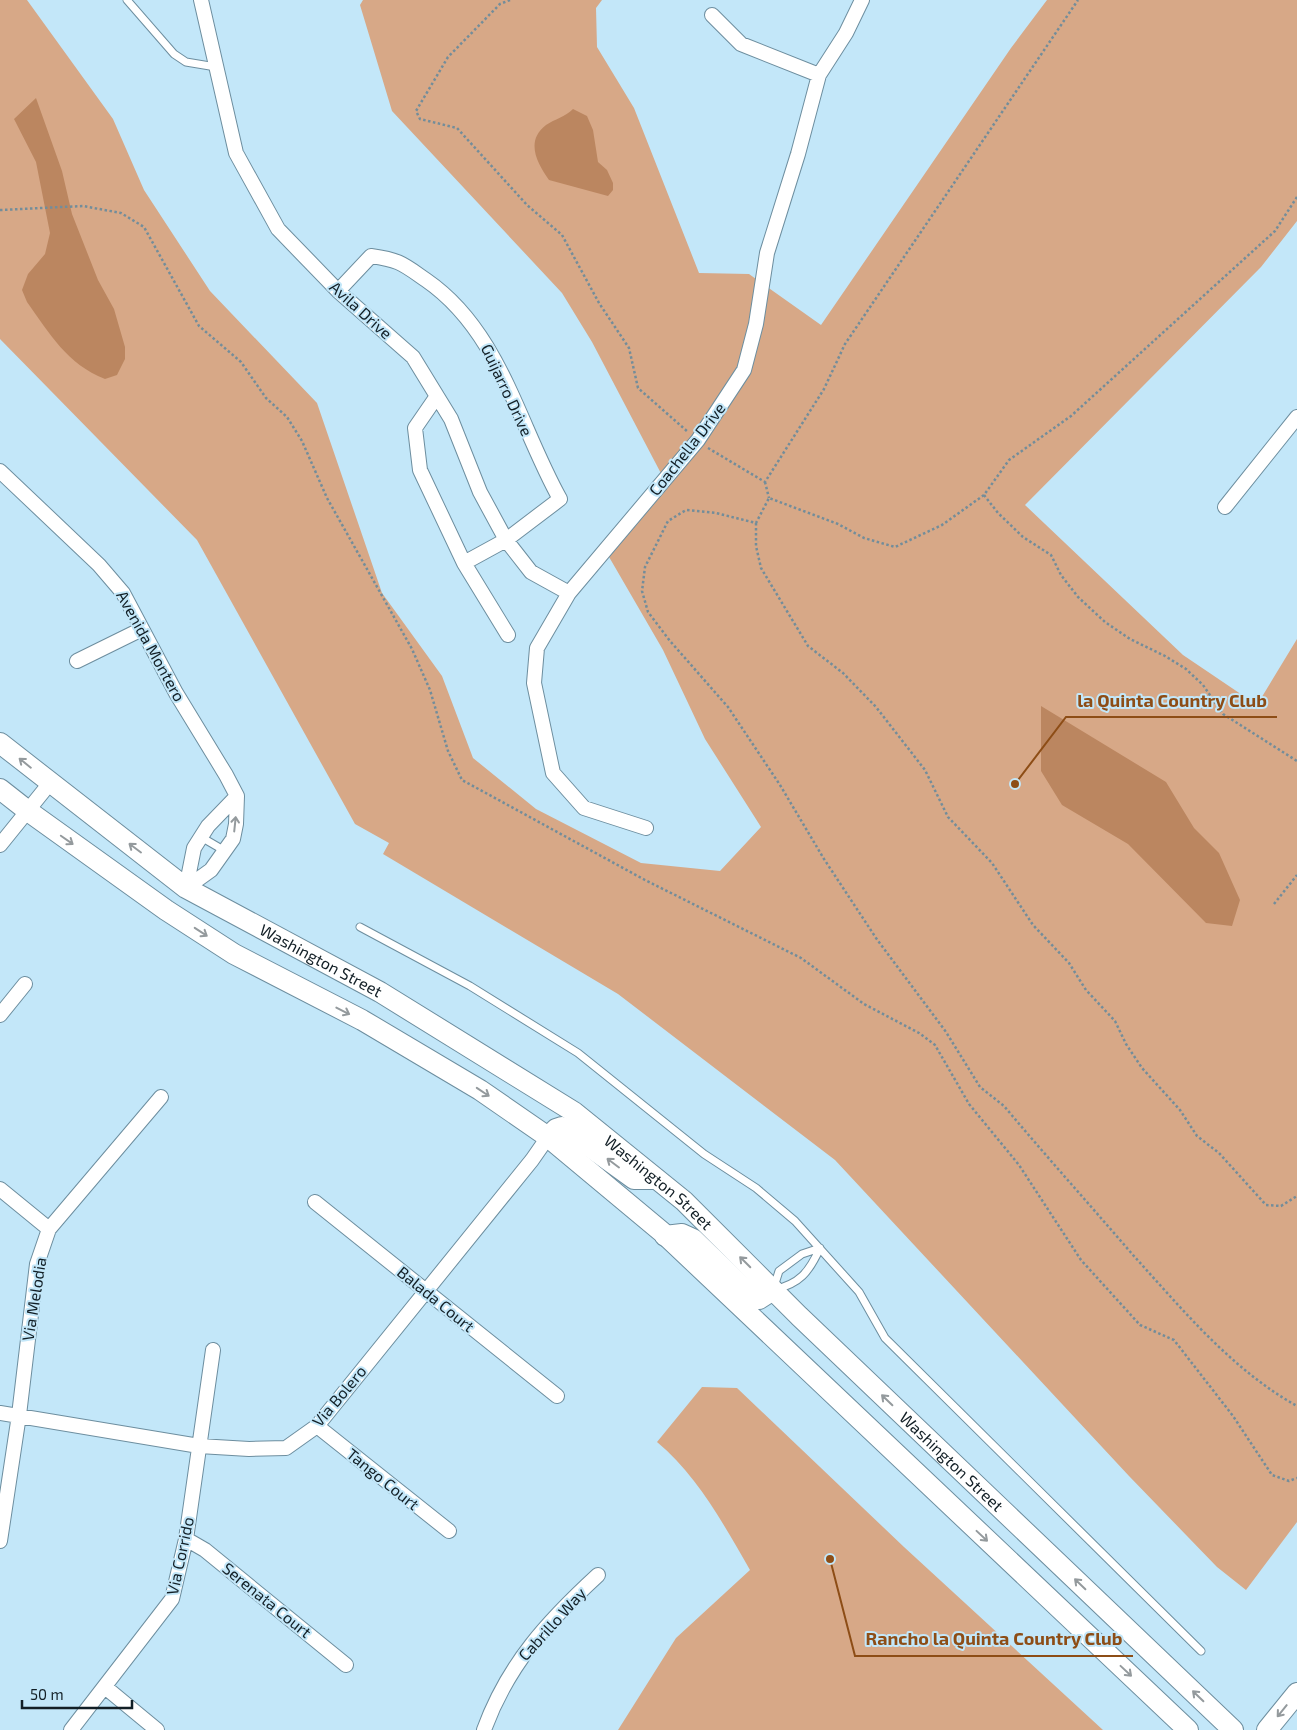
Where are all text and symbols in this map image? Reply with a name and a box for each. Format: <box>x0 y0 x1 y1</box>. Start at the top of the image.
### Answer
street label: Avila Drive <box>326 277 396 343</box>
street label: Guijarro Drive <box>477 341 537 439</box>
street label: Coachella Drive <box>644 398 729 499</box>
street label: Avenida Montero <box>113 587 190 705</box>
callout: la Quinta Country Club <box>1066 684 1277 717</box>
text: la Quinta Country Club <box>1077 689 1267 711</box>
one-way arrow <box>19 758 32 769</box>
one-way arrow <box>230 817 240 833</box>
one-way arrow <box>60 835 74 845</box>
one-way arrow <box>129 843 142 854</box>
street label: Washington Street <box>257 919 386 1000</box>
one-way arrow <box>193 928 207 938</box>
one-way arrow <box>335 1007 350 1016</box>
one-way arrow <box>476 1088 490 1098</box>
street label: Washington Street <box>601 1131 717 1233</box>
one-way arrow <box>607 1158 620 1169</box>
street label: Via Melodia <box>18 1256 49 1342</box>
one-way arrow <box>739 1256 751 1268</box>
street label: Balada Court <box>394 1262 479 1335</box>
street label: Via Bolero <box>308 1361 370 1430</box>
one-way arrow <box>880 1394 893 1406</box>
street label: Washington Street <box>896 1407 1008 1515</box>
street label: Tango Court <box>343 1444 423 1513</box>
street label: Via Corrido <box>162 1515 197 1597</box>
one-way arrow <box>976 1530 988 1542</box>
street label: Serenata Court <box>219 1558 316 1641</box>
one-way arrow <box>1074 1578 1087 1590</box>
street label: Cabrillo Way <box>514 1583 590 1664</box>
callout: Rancho la Quinta Country Club <box>855 1623 1133 1656</box>
text: Rancho la Quinta Country Club <box>866 1627 1122 1649</box>
one-way arrow <box>1119 1665 1132 1677</box>
scale bar <box>22 1678 132 1710</box>
text: 50 m <box>30 1685 64 1703</box>
one-way arrow <box>1192 1690 1204 1702</box>
one-way arrow <box>1277 1705 1288 1718</box>

